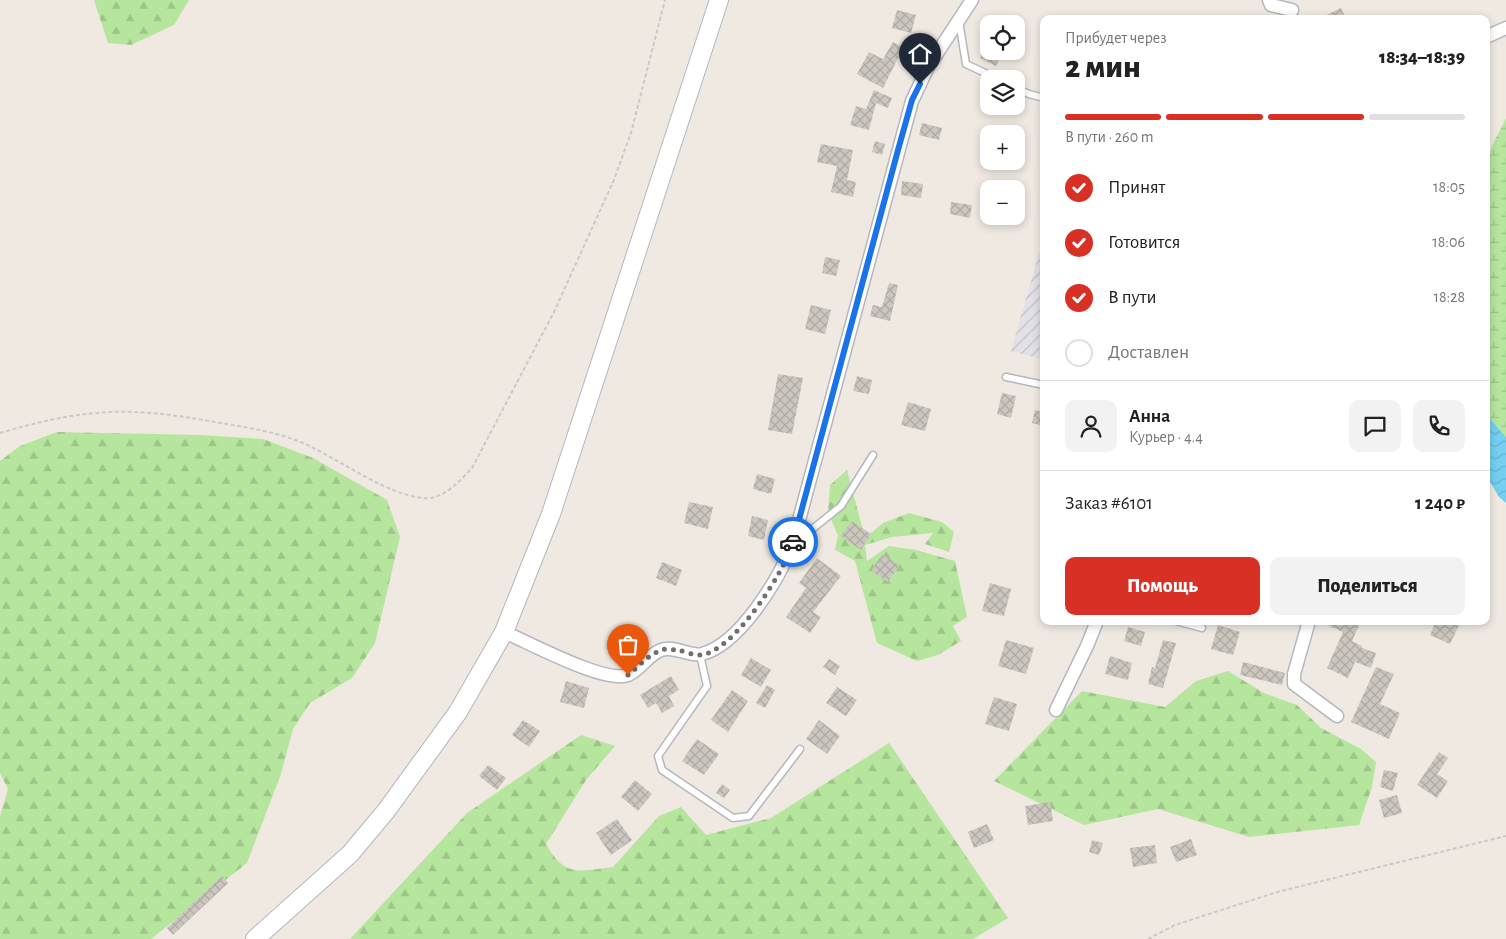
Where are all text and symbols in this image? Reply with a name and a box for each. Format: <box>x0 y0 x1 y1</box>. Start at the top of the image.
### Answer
map controls <box>980 15 1025 225</box>
button: locate <box>980 15 1025 60</box>
text: Прибудет через <box>1065 30 1167 46</box>
pin <box>899 33 941 84</box>
icon: home <box>906 40 934 68</box>
text: 18:34–18:39 <box>1379 48 1465 67</box>
text: 2 мин <box>1065 51 1141 83</box>
button: layers <box>980 70 1025 115</box>
button: + <box>980 125 1025 170</box>
text: В пути · 260 m <box>1065 129 1154 145</box>
icon: check <box>1065 174 1093 202</box>
text: Принят <box>1108 178 1165 197</box>
text: 18:05 <box>1433 179 1465 195</box>
button: − <box>980 180 1025 225</box>
icon: check <box>1065 229 1093 257</box>
text: Готовится <box>1108 233 1181 252</box>
text: 18:06 <box>1432 234 1465 250</box>
icon: check <box>1065 284 1093 312</box>
text: В пути <box>1108 288 1157 307</box>
text: 18:28 <box>1433 289 1465 305</box>
text: Доставлен <box>1108 343 1189 362</box>
button: person <box>1065 400 1117 452</box>
button: chat <box>1349 400 1401 452</box>
button: phone <box>1413 400 1465 452</box>
text: Анна <box>1129 407 1170 426</box>
text: Курьер · 4.4 <box>1129 429 1203 445</box>
text: Заказ #6101 <box>1065 494 1153 513</box>
text: 1 240 ₽ <box>1415 494 1465 513</box>
courier <box>768 517 818 567</box>
icon: car <box>779 528 807 556</box>
button: Помощь <box>1065 557 1260 615</box>
button: Поделиться <box>1270 557 1465 615</box>
pin <box>607 624 649 675</box>
icon: bag <box>614 631 642 659</box>

